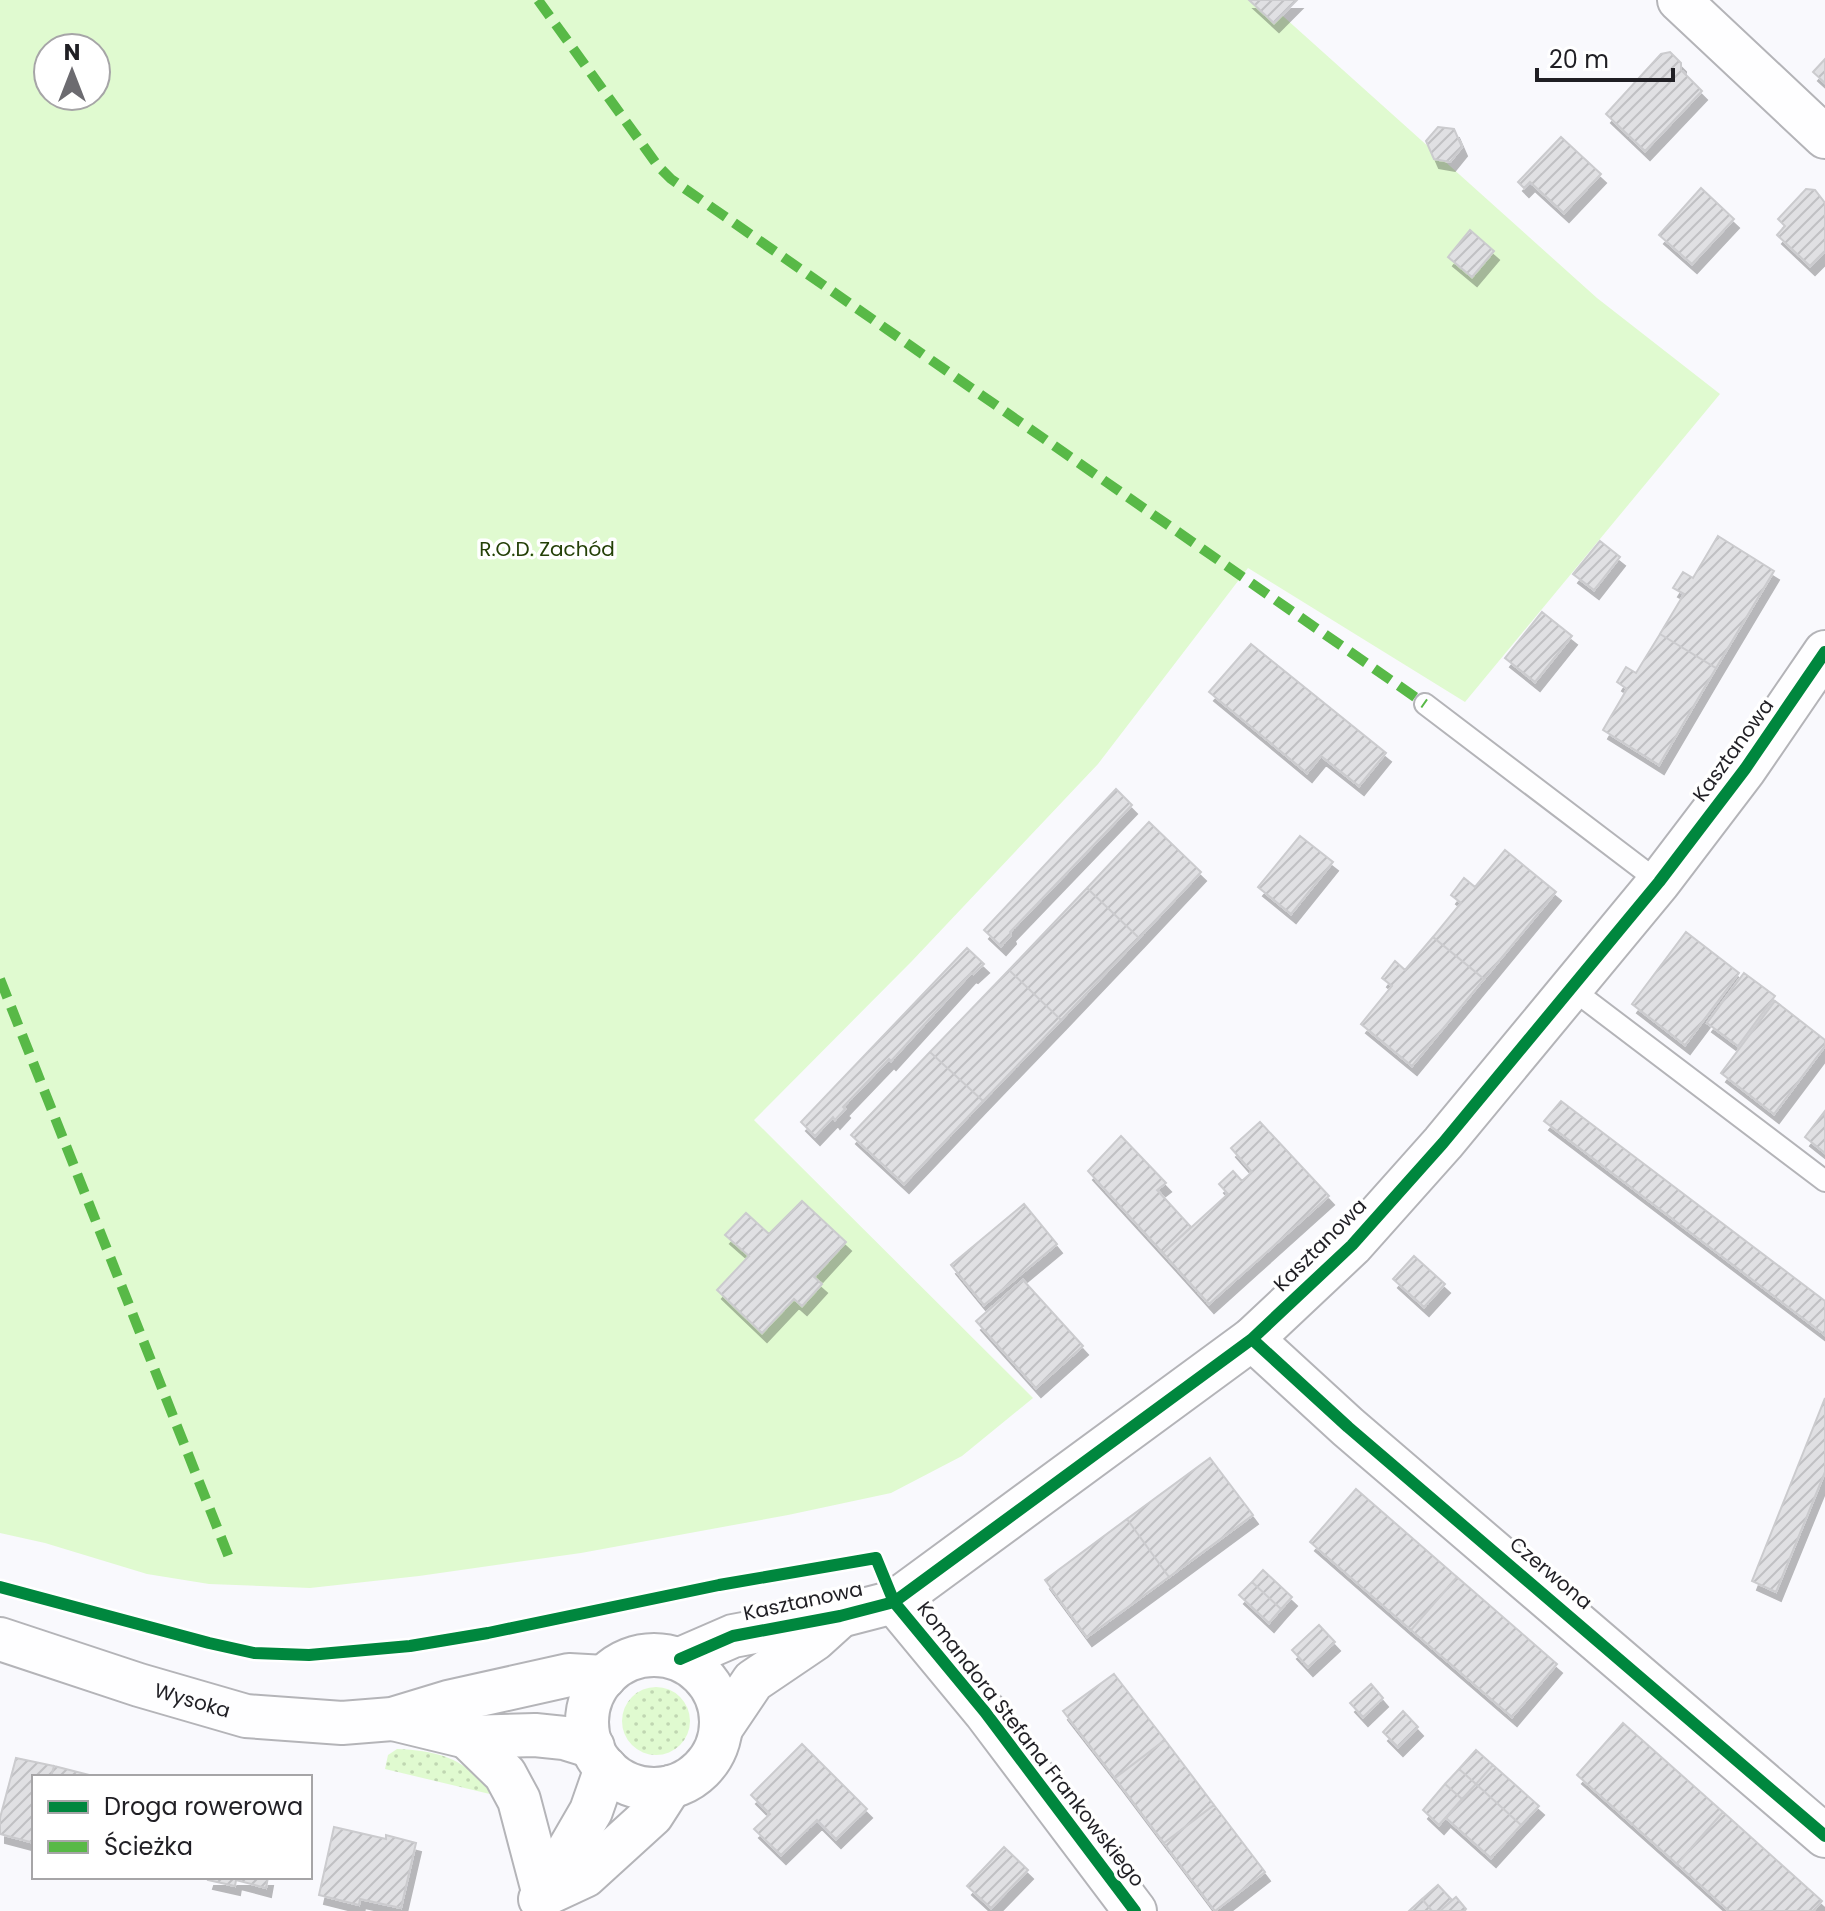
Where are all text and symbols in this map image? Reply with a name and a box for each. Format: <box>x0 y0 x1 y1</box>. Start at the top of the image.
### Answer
north arrow <box>32 32 112 112</box>
scale bar <box>1537 32 1673 82</box>
text: N <box>64 37 80 68</box>
text: 20 m <box>1549 43 1609 76</box>
park label: R.O.D. Zachód <box>479 535 615 563</box>
street label: Kasztanowa <box>1686 693 1780 807</box>
street label: Kasztanowa <box>1267 1192 1373 1298</box>
street label: Czerwona <box>1504 1530 1598 1616</box>
street label: Kasztanowa <box>741 1575 865 1627</box>
street label: Komandora Stefana Frankowskiego <box>911 1595 1151 1893</box>
street label: Wysoka <box>151 1676 234 1725</box>
legend <box>32 1775 312 1879</box>
text: Droga rowerowa <box>104 1790 303 1823</box>
text: Ścieżka <box>104 1830 193 1863</box>

